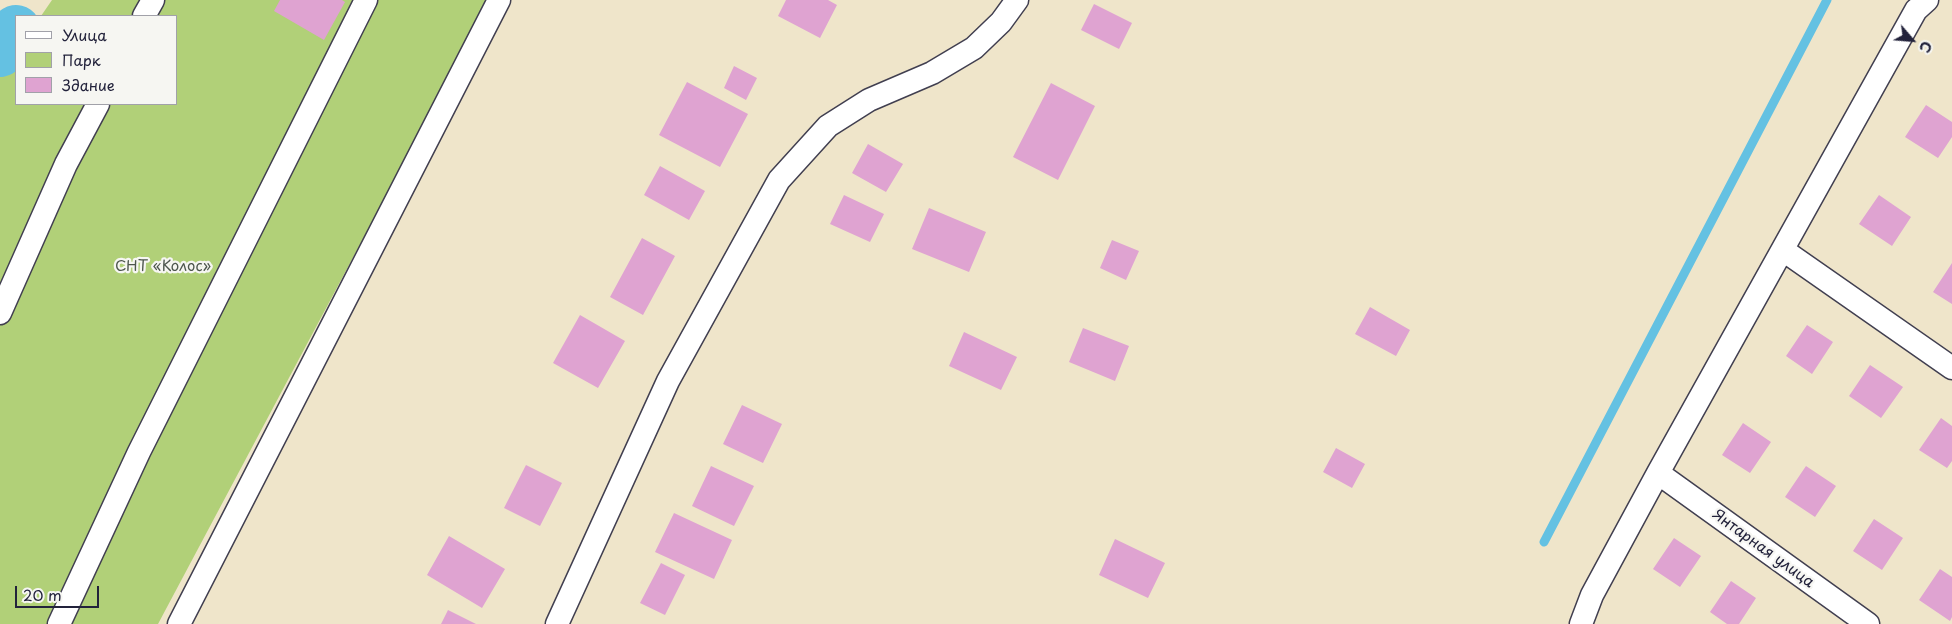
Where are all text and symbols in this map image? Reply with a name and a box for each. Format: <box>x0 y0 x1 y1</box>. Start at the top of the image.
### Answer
legend <box>15 15 178 105</box>
north arrow <box>1887 15 1937 65</box>
text: Улица <box>62 23 107 46</box>
text: С <box>1914 38 1938 56</box>
text: Парк <box>62 48 101 71</box>
text: Здание <box>62 73 115 96</box>
park label: СНТ «Колос» <box>115 258 211 276</box>
street label: Янтарная улица <box>1709 506 1817 592</box>
scale bar <box>18 576 101 608</box>
text: 20 m <box>23 583 62 606</box>

